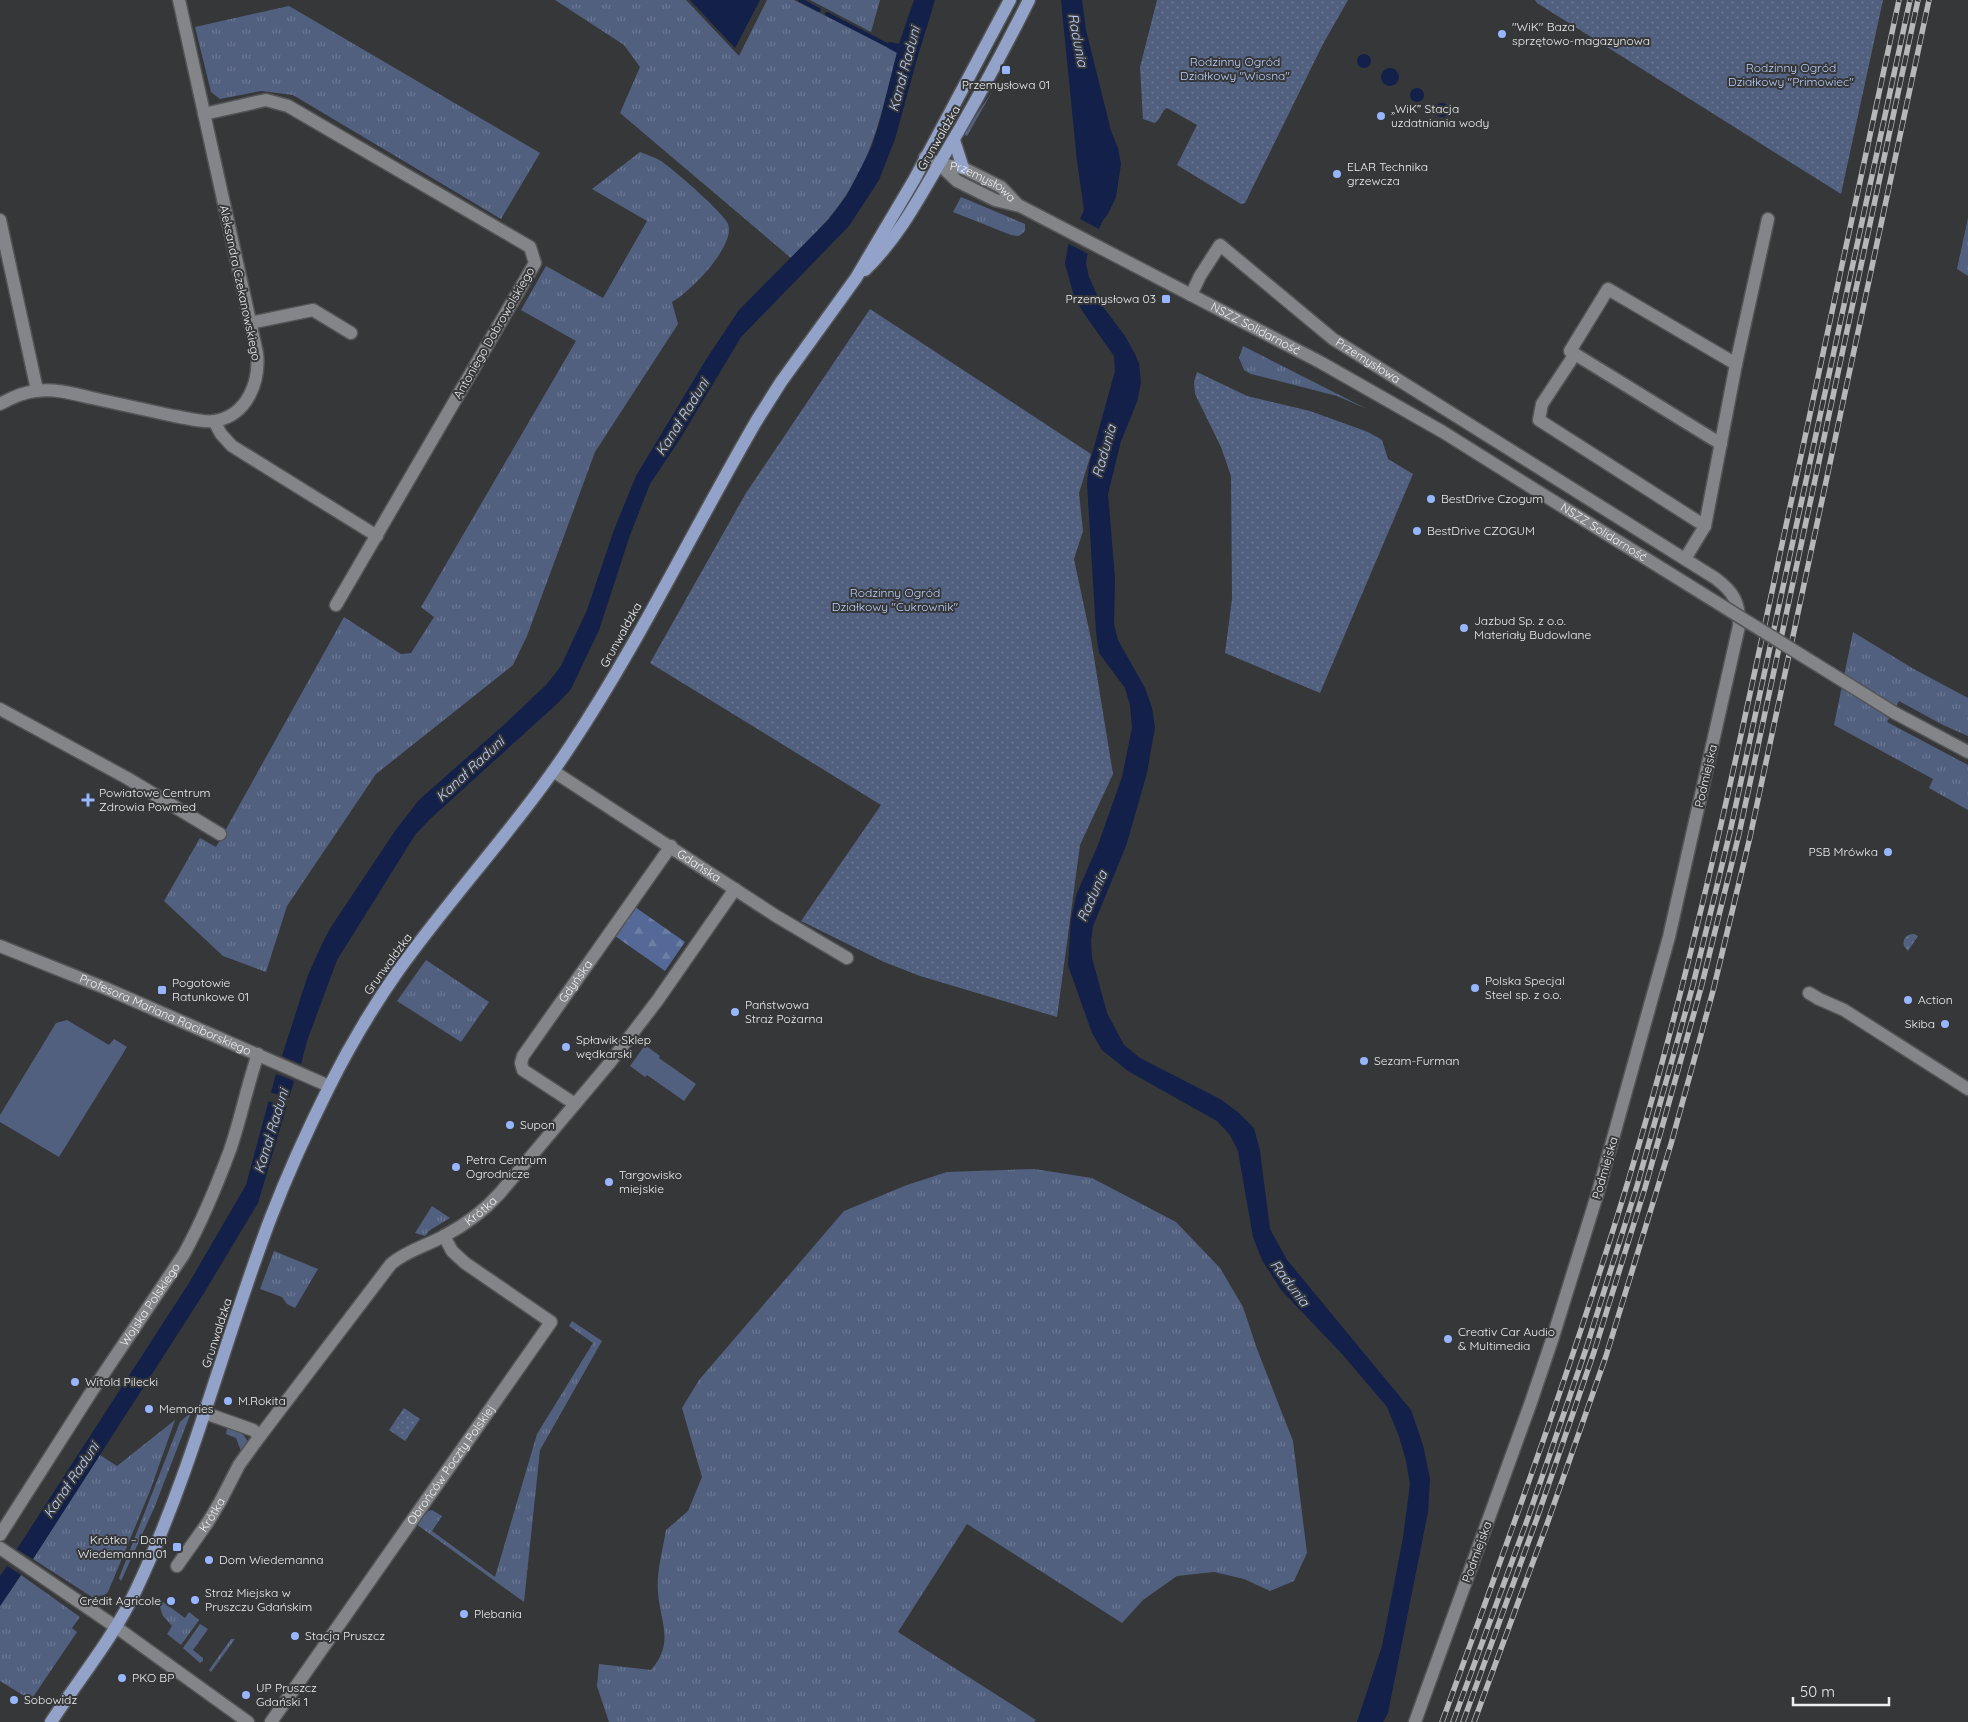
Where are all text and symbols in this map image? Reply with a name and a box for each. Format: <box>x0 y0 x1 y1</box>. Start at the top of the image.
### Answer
water label: Radunia <box>1064 12 1092 70</box>
place label: "WiK" Baza sprzętowo-magazynowa <box>1512 19 1650 48</box>
water label: Kanał Raduni <box>884 23 925 113</box>
marker: "WiK" Baza sprzętowo-magazynowa <box>1496 28 1508 40</box>
park label: Rodzinny Ogród Działkowy "Wiosna" <box>1180 54 1290 83</box>
park label: Rodzinny Ogród Działkowy "Primowiec" <box>1728 60 1854 89</box>
marker: Przemysłowa 01 <box>1000 64 1012 76</box>
place label: Przemysłowa 01 <box>962 77 1050 92</box>
place label: „WiK” Stacja uzdatniania wody <box>1391 101 1489 130</box>
street label: Grunwaldzka <box>914 103 963 173</box>
marker: „WiK” Stacja uzdatniania wody <box>1375 110 1387 122</box>
street label: Przemysłowa <box>949 158 1019 205</box>
place label: ELAR Technika grzewcza <box>1347 159 1428 188</box>
marker: ELAR Technika grzewcza <box>1331 168 1343 180</box>
street label: Aleksandra Czekanowskiego <box>217 204 264 362</box>
street label: Antoniego Dobrowolskiego <box>450 264 537 401</box>
place label: Przemysłowa 03 <box>1066 291 1156 306</box>
marker: Przemysłowa 03 <box>1160 293 1172 305</box>
street label: NSZZ Solidarność <box>1208 299 1303 357</box>
street label: Przemysłowa <box>1333 334 1403 386</box>
water label: Kanał Raduni <box>651 374 714 459</box>
water label: Radunia <box>1088 421 1121 480</box>
place label: BestDrive Czogum <box>1441 491 1543 506</box>
marker: BestDrive Czogum <box>1425 493 1437 505</box>
street label: NSZZ Solidarność <box>1558 499 1650 564</box>
place label: BestDrive CZOGUM <box>1427 523 1535 538</box>
marker: BestDrive CZOGUM <box>1411 525 1423 537</box>
park label: Rodzinny Ogród Działkowy "Cukrownik" <box>832 585 959 614</box>
street label: Grunwaldzka <box>596 599 645 670</box>
place label: Jazbud Sp. z o.o. Materiały Budowlane <box>1474 613 1591 642</box>
marker: Jazbud Sp. z o.o. Materiały Budowlane <box>1458 622 1470 634</box>
water label: Kanał Raduni <box>432 731 510 805</box>
street label: Podmiejska <box>1691 743 1720 809</box>
place label: Powiatowe Centrum Zdrowia Powmed <box>99 785 211 814</box>
marker: Powiatowe Centrum Zdrowia Powmed <box>81 793 95 807</box>
place label: PSB Mrówka <box>1809 844 1878 859</box>
street label: Gdańska <box>674 846 724 885</box>
marker: PSB Mrówka <box>1882 846 1894 858</box>
water label: Radunia <box>1073 866 1112 924</box>
street label: Grunwaldzka <box>360 930 415 997</box>
street label: Gdyńska <box>555 957 595 1005</box>
street label: Profesora Mariana Raciborskiego <box>77 971 254 1058</box>
place label: Polska Specjal Steel sp. z o.o. <box>1485 973 1565 1002</box>
place label: Pogotowie Ratunkowe 01 <box>172 975 249 1004</box>
marker: Polska Specjal Steel sp. z o.o. <box>1469 982 1481 994</box>
marker: Pogotowie Ratunkowe 01 <box>156 984 168 996</box>
place label: Action <box>1918 992 1953 1007</box>
marker: Action <box>1902 994 1914 1006</box>
place label: Państwowa Straż Pożarna <box>745 997 823 1026</box>
marker: Państwowa Straż Pożarna <box>729 1006 741 1018</box>
place label: Skiba <box>1905 1016 1935 1031</box>
marker: Skiba <box>1939 1018 1951 1030</box>
place label: Spławik Sklep wędkarski <box>576 1032 651 1061</box>
marker: Spławik Sklep wędkarski <box>560 1041 572 1053</box>
place label: Sezam-Furman <box>1374 1053 1459 1068</box>
marker: Sezam-Furman <box>1358 1055 1370 1067</box>
water label: Kanał Raduni <box>250 1085 293 1175</box>
place label: Supon <box>520 1117 555 1132</box>
marker: Supon <box>504 1119 516 1131</box>
street label: Podmiejska <box>1588 1135 1621 1201</box>
place label: Petra Centrum Ogrodnicze <box>466 1152 547 1181</box>
marker: Petra Centrum Ogrodnicze <box>450 1161 462 1173</box>
place label: Targowisko miejskie <box>619 1167 682 1196</box>
marker: Targowisko miejskie <box>603 1176 615 1188</box>
street label: Krótka <box>461 1193 500 1228</box>
water label: Radunia <box>1267 1256 1314 1311</box>
street label: Wojska Polskiego <box>116 1260 183 1349</box>
street label: Grunwaldzka <box>198 1296 235 1370</box>
place label: Creativ Car Audio & Multimedia <box>1458 1324 1555 1353</box>
marker: Creativ Car Audio & Multimedia <box>1442 1333 1454 1345</box>
place label: Witold Pilecki <box>85 1374 158 1389</box>
marker: Witold Pilecki <box>69 1376 81 1388</box>
place label: M.Rokita <box>238 1393 286 1408</box>
marker: M.Rokita <box>222 1395 234 1407</box>
place label: Memories <box>159 1401 214 1416</box>
street label: Obrońców Poczty Polskiej <box>404 1402 498 1527</box>
marker: Memories <box>143 1403 155 1415</box>
water label: Kanał Raduni <box>39 1437 104 1521</box>
street label: Krótka <box>195 1495 228 1535</box>
street label: Podmiejska <box>1458 1519 1495 1585</box>
place label: Krótka – Dom Wiedemanna 01 <box>78 1532 167 1561</box>
marker: Krótka – Dom Wiedemanna 01 <box>171 1541 183 1553</box>
place label: Dom Wiedemanna <box>219 1552 324 1567</box>
marker: Dom Wiedemanna <box>203 1554 215 1566</box>
place label: Straż Miejska w Pruszczu Gdańskim <box>205 1585 312 1614</box>
place label: Crédit Agricole <box>80 1593 161 1608</box>
marker: Straż Miejska w Pruszczu Gdańskim <box>189 1594 201 1606</box>
marker: Crédit Agricole <box>165 1595 177 1607</box>
place label: Plebania <box>474 1606 522 1621</box>
marker: Plebania <box>458 1608 470 1620</box>
place label: Stacja Pruszcz <box>305 1628 385 1643</box>
marker: Stacja Pruszcz <box>289 1630 301 1642</box>
place label: PKO BP <box>132 1670 174 1685</box>
marker: PKO BP <box>116 1672 128 1684</box>
scale bar <box>1793 1674 1889 1706</box>
place label: UP Pruszcz Gdański 1 <box>256 1680 317 1709</box>
text: 50 m <box>1800 1682 1835 1701</box>
marker: UP Pruszcz Gdański 1 <box>240 1689 252 1701</box>
place label: Sobowidz <box>24 1692 77 1707</box>
marker: Sobowidz <box>8 1694 20 1706</box>

